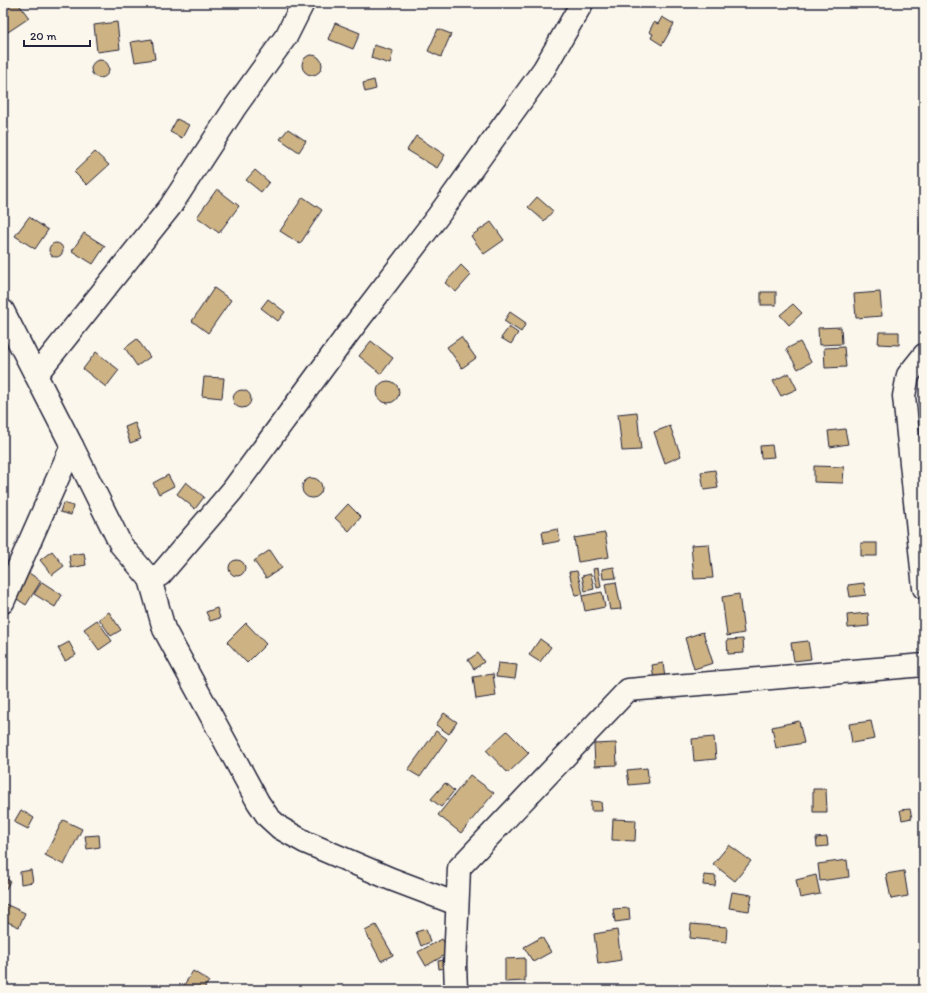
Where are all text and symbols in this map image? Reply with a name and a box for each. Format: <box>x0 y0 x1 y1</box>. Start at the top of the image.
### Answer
scale bar <box>24 22 90 48</box>
text: 20 m <box>30 29 57 43</box>

